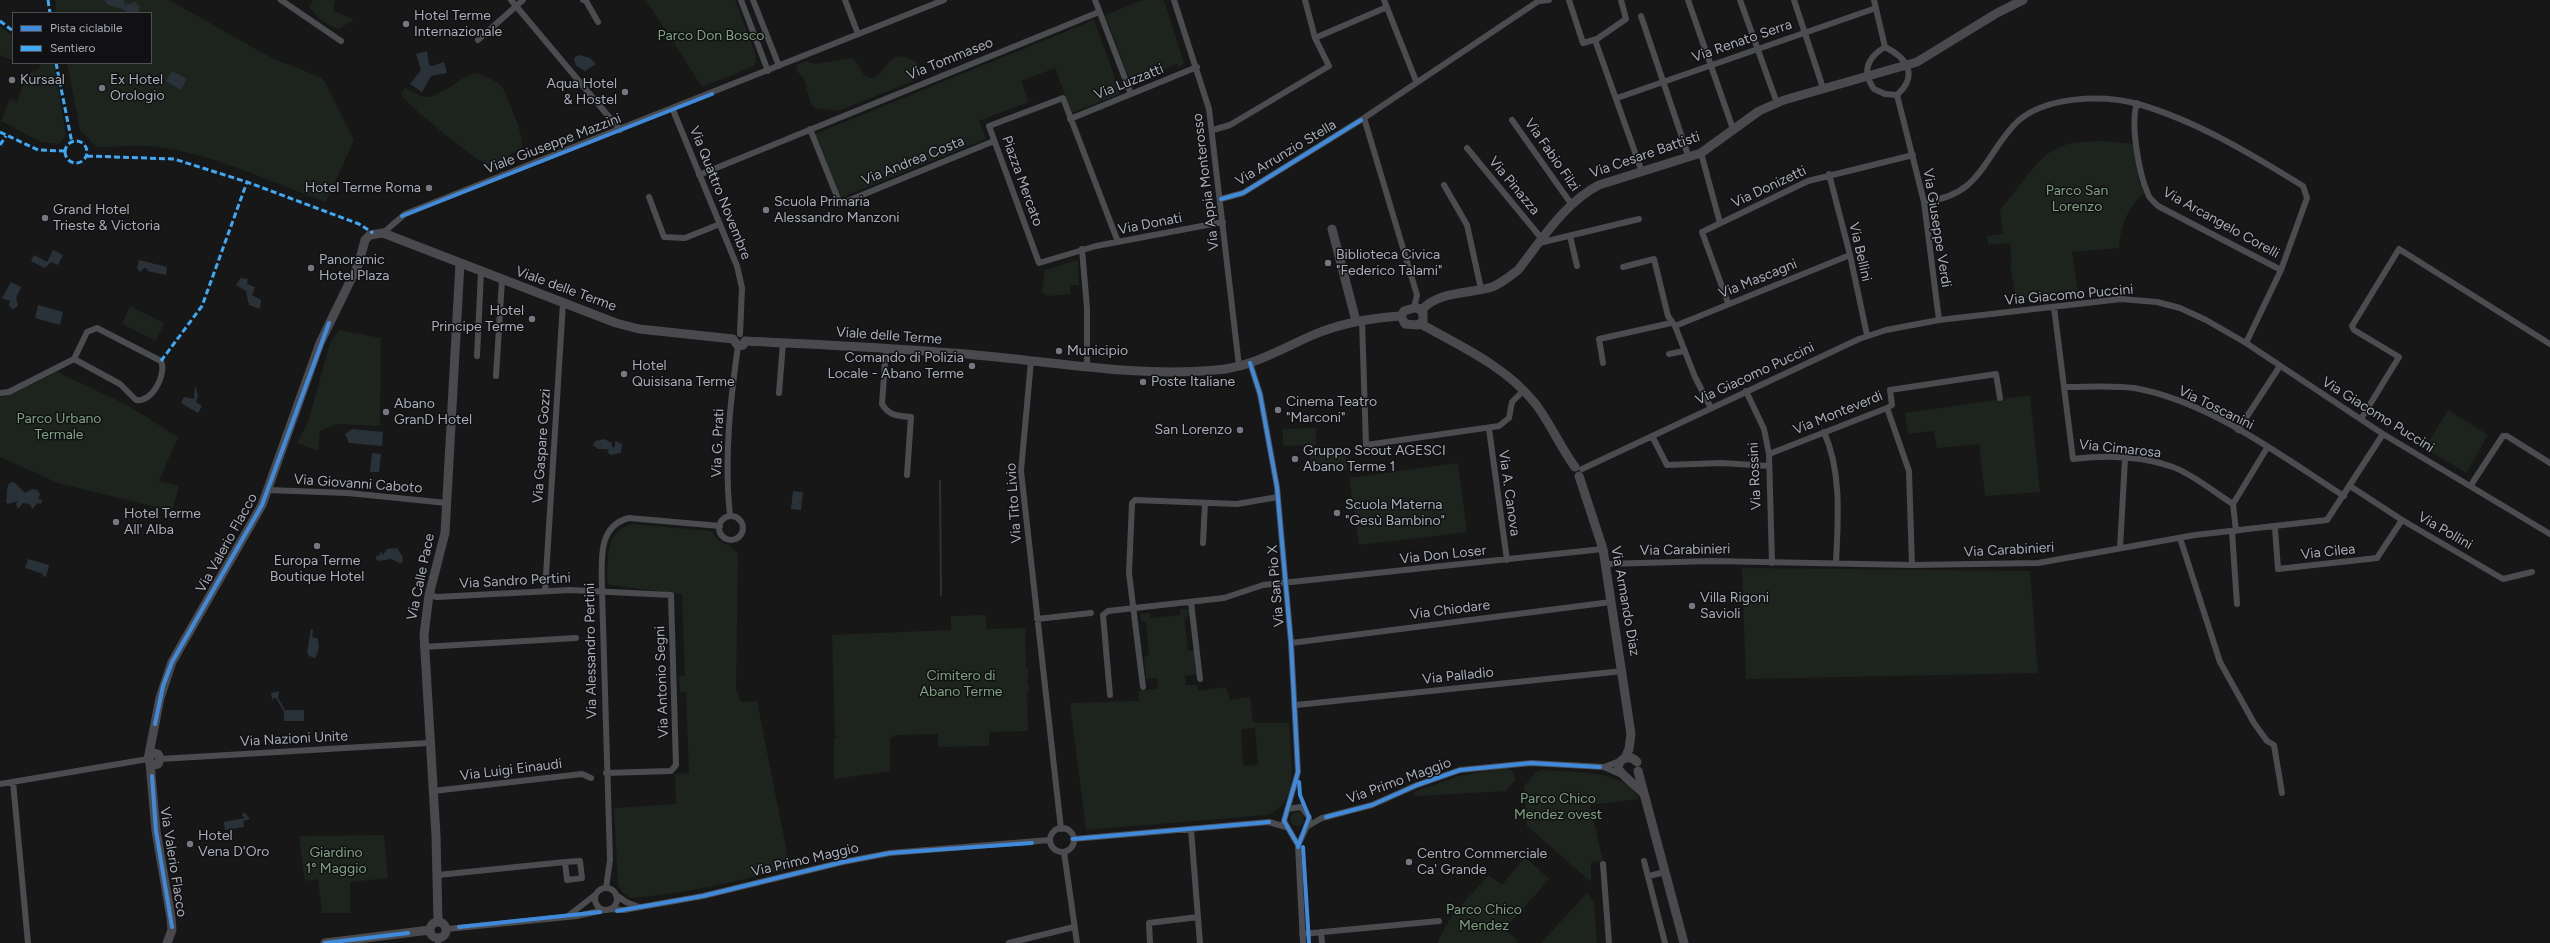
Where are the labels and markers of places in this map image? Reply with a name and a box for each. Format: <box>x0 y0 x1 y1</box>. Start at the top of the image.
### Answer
place label: Hotel Terme Internazionale <box>414 8 502 40</box>
marker: Hotel Terme Internazionale <box>401 19 411 29</box>
place label: Kursaal <box>20 72 65 88</box>
place label: Ex Hotel Orologio <box>110 72 165 104</box>
marker: Kursaal <box>7 75 17 85</box>
place label: Aqua Hotel & Hostel <box>546 76 617 108</box>
marker: Ex Hotel Orologio <box>97 83 107 93</box>
marker: Aqua Hotel & Hostel <box>620 87 630 97</box>
place label: Hotel Terme Roma <box>305 180 421 196</box>
marker: Hotel Terme Roma <box>424 183 434 193</box>
place label: Scuola Primaria Alessandro Manzoni <box>774 194 900 226</box>
place label: Grand Hotel Trieste & Victoria <box>53 202 160 234</box>
marker: Scuola Primaria Alessandro Manzoni <box>761 205 771 215</box>
marker: Grand Hotel Trieste & Victoria <box>40 213 50 223</box>
place label: Biblioteca Civica "Federico Talami" <box>1336 247 1442 280</box>
place label: Panoramic Hotel Plaza <box>319 252 389 284</box>
marker: Biblioteca Civica "Federico Talami" <box>1323 258 1333 268</box>
marker: Panoramic Hotel Plaza <box>306 263 316 273</box>
place label: Hotel Principe Terme <box>431 303 524 336</box>
marker: Hotel Principe Terme <box>527 314 537 324</box>
place label: Municipio <box>1067 343 1128 359</box>
marker: Municipio <box>1054 346 1064 356</box>
place label: Comando di Polizia Locale - Abano Terme <box>827 350 964 382</box>
place label: Hotel Quisisana Terme <box>632 358 735 390</box>
marker: Comando di Polizia Locale - Abano Terme <box>967 361 977 371</box>
marker: Hotel Quisisana Terme <box>619 369 629 379</box>
place label: Poste Italiane <box>1151 374 1235 390</box>
marker: Poste Italiane <box>1138 377 1148 387</box>
place label: Cinema Teatro "Marconi" <box>1286 394 1377 426</box>
place label: Abano GranD Hotel <box>394 396 472 428</box>
marker: Cinema Teatro "Marconi" <box>1273 405 1283 415</box>
marker: Abano GranD Hotel <box>381 407 391 417</box>
place label: San Lorenzo <box>1154 422 1232 438</box>
marker: San Lorenzo <box>1235 425 1245 435</box>
place label: Gruppo Scout AGESCI Abano Terme 1 <box>1303 443 1446 476</box>
marker: Gruppo Scout AGESCI Abano Terme 1 <box>1290 454 1300 464</box>
place label: Scuola Materna "Gesù Bambino" <box>1345 497 1445 530</box>
place label: Hotel Terme All' Alba <box>124 506 201 538</box>
marker: Scuola Materna "Gesù Bambino" <box>1332 508 1342 518</box>
marker: Hotel Terme All' Alba <box>111 517 121 527</box>
marker: Europa Terme Boutique Hotel <box>312 541 322 551</box>
place label: Europa Terme Boutique Hotel <box>270 553 364 586</box>
place label: Villa Rigoni Savioli <box>1700 590 1769 622</box>
marker: Villa Rigoni Savioli <box>1687 601 1697 611</box>
place label: Hotel Vena D'Oro <box>198 828 269 860</box>
marker: Hotel Vena D'Oro <box>185 839 195 849</box>
place label: Centro Commerciale Ca' Grande <box>1417 846 1547 878</box>
marker: Centro Commerciale Ca' Grande <box>1404 857 1414 867</box>

